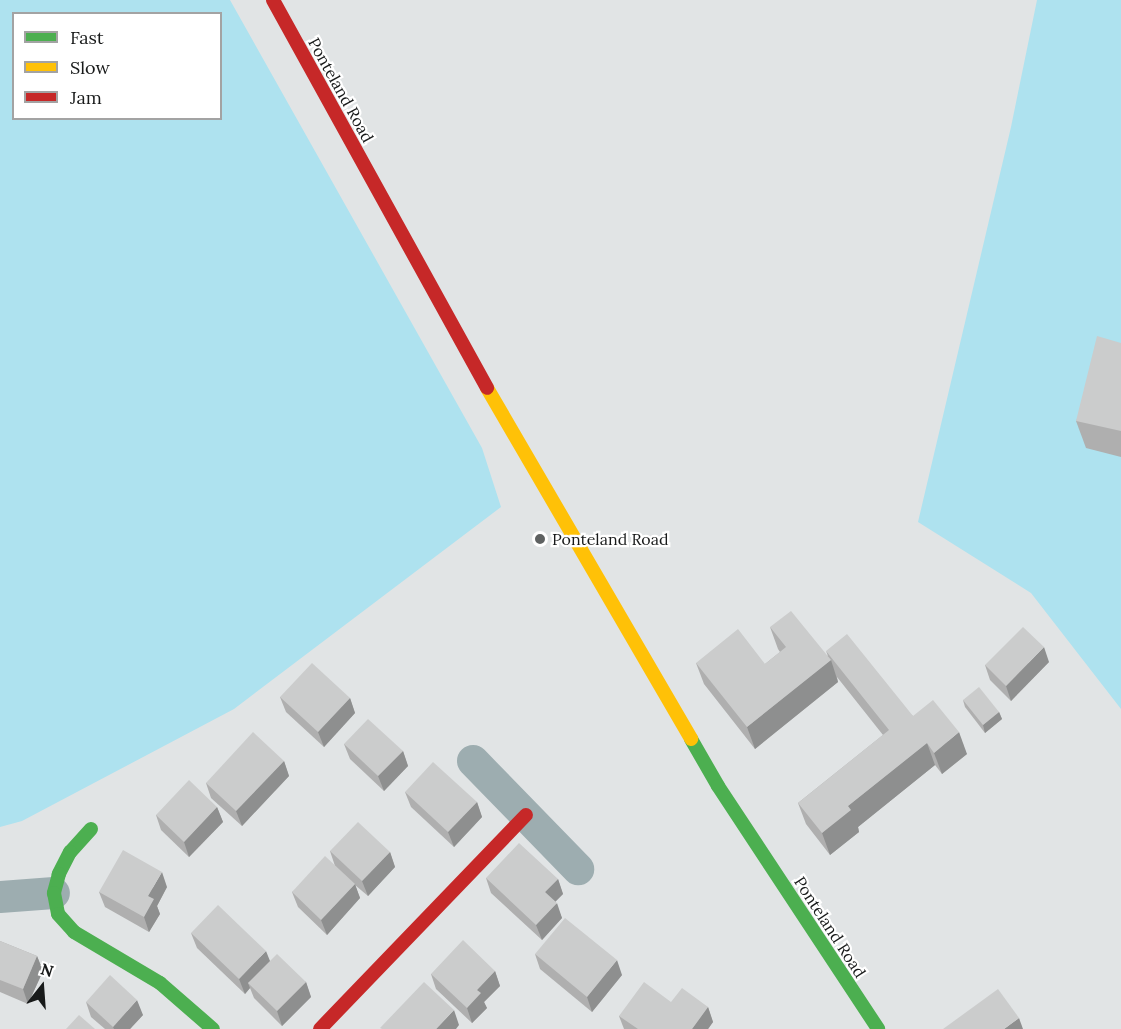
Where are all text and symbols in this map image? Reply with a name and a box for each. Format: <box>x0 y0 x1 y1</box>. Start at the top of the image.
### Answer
legend <box>12 12 222 120</box>
text: Fast <box>70 26 104 49</box>
street label: Ponteland Road <box>304 34 378 146</box>
text: Slow <box>70 56 110 79</box>
text: Jam <box>70 86 102 109</box>
place label: Ponteland Road <box>552 529 669 549</box>
marker: Ponteland Road <box>533 532 547 546</box>
street label: Ponteland Road <box>790 873 870 981</box>
north arrow <box>12 957 72 1017</box>
text: N <box>38 958 56 981</box>

